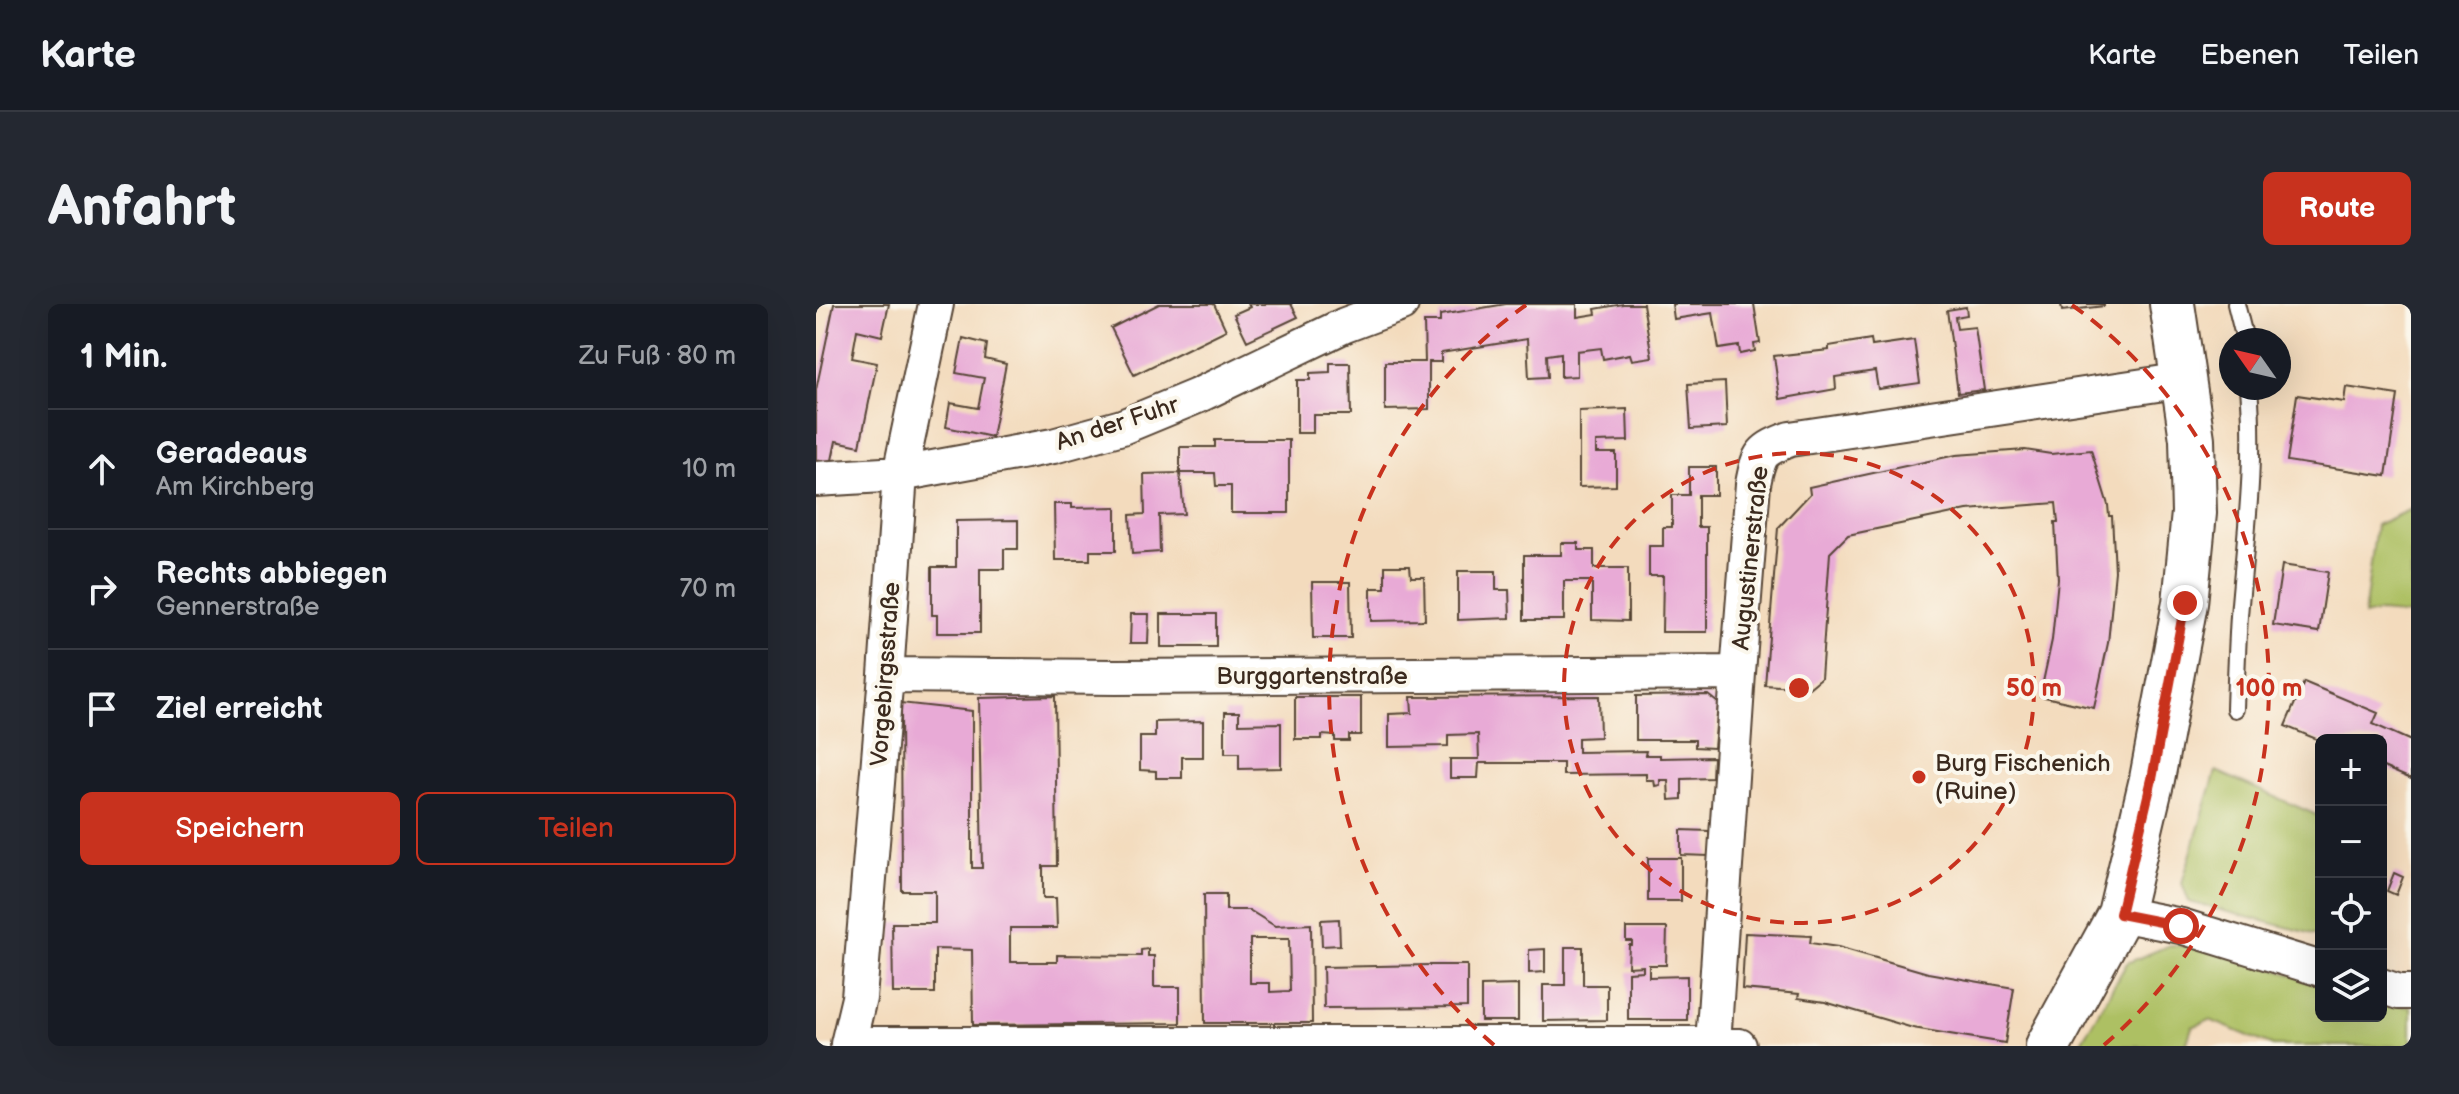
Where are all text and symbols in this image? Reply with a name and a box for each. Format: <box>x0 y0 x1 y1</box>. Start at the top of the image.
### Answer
text: Karte <box>40 33 136 78</box>
text: Karte <box>2088 39 2156 72</box>
text: Ebenen <box>2200 39 2300 72</box>
text: Teilen <box>2344 39 2419 72</box>
button: Route <box>2263 172 2411 245</box>
text: Anfahrt <box>48 175 236 242</box>
north arrow <box>2219 328 2291 400</box>
text: 1 Min. <box>80 336 168 377</box>
text: Zu Fuß · 80 m <box>579 341 736 372</box>
street label: An der Fuhr <box>1052 390 1182 457</box>
text: Geradeaus <box>156 436 307 472</box>
icon: ahead <box>80 447 124 491</box>
text: 10 m <box>682 454 736 485</box>
street label: Augustinerstraße <box>1726 465 1775 652</box>
text: Am Kirchberg <box>156 472 315 503</box>
text: Rechts abbiegen <box>156 556 388 592</box>
icon: right <box>80 567 124 611</box>
text: 70 m <box>679 574 736 605</box>
street label: Vorgebirgsstraße <box>865 581 906 767</box>
route end <box>2167 585 2203 621</box>
text: Gennerstraße <box>156 592 319 623</box>
street label: Burggartenstraße <box>1216 662 1408 691</box>
centre of rings <box>1785 674 1813 702</box>
text: 50 m <box>2006 674 2062 703</box>
text: 100 m <box>2236 674 2302 703</box>
icon: arrive <box>80 687 124 731</box>
text: Ziel erreicht <box>156 691 323 727</box>
map controls <box>2315 734 2387 1022</box>
button: + <box>2315 734 2387 806</box>
place label: Burg Fischenich (Ruine) <box>1935 749 2111 806</box>
marker: Burg Fischenich (Ruine) <box>1910 768 1928 786</box>
button: Speichern <box>80 792 400 865</box>
button: Teilen <box>416 792 736 865</box>
button: − <box>2315 806 2387 878</box>
button: locate <box>2315 878 2387 950</box>
route start <box>2163 908 2199 944</box>
button: layers <box>2315 950 2387 1022</box>

